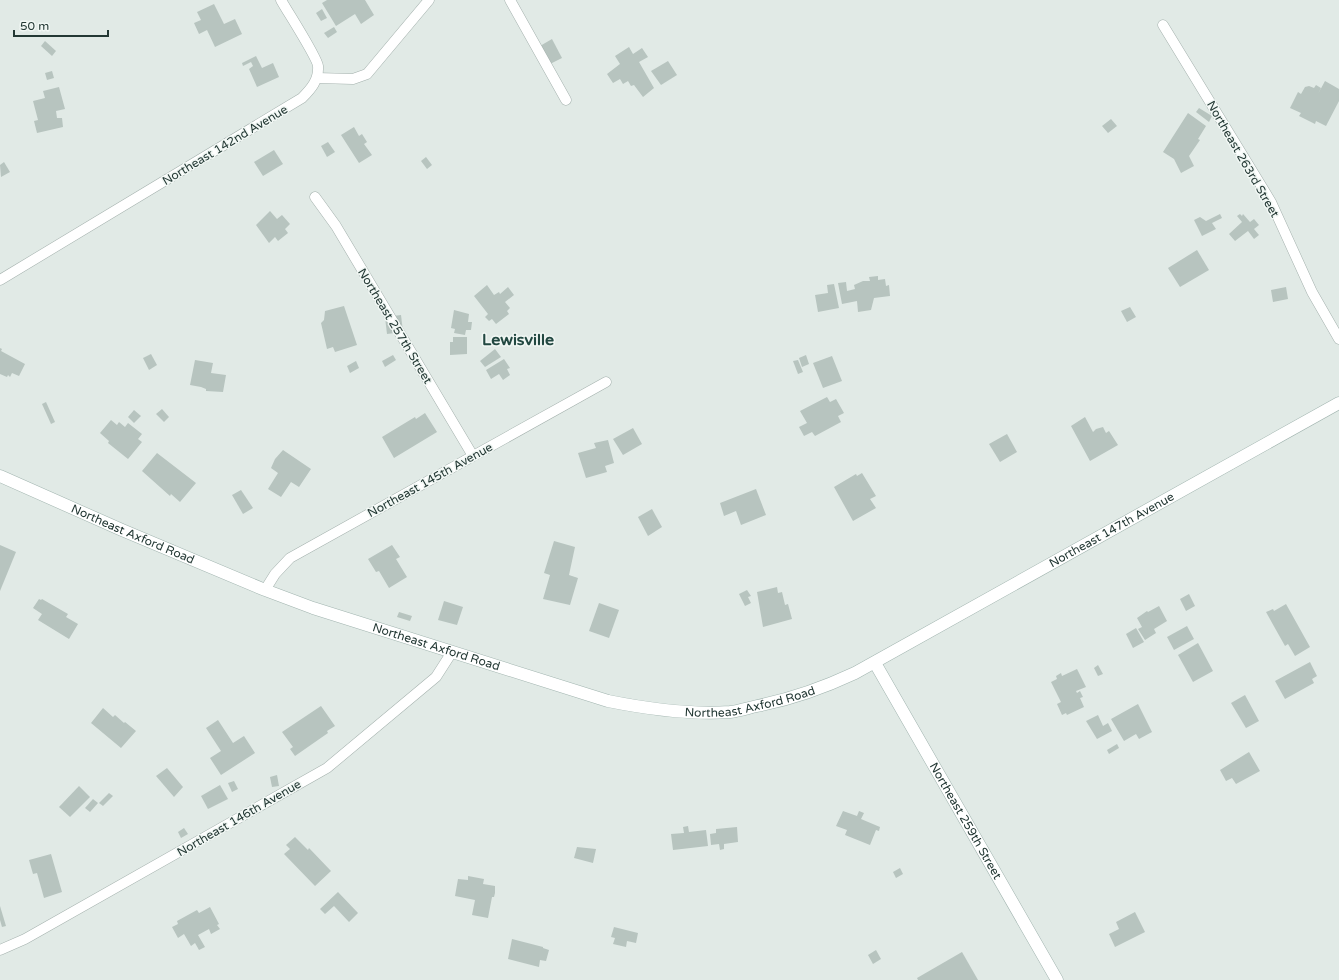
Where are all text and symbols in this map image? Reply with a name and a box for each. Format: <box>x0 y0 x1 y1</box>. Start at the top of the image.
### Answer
scale bar <box>14 12 108 38</box>
text: 50 m <box>20 19 49 33</box>
street label: Northeast 263rd Street <box>1204 98 1282 220</box>
street label: Northeast 142nd Avenue <box>160 102 290 188</box>
street label: Northeast 257th Street <box>355 266 435 387</box>
district label: Lewisville <box>482 330 554 350</box>
street label: Northeast 145th Avenue <box>365 440 495 520</box>
street label: Northeast 147th Avenue <box>1047 489 1177 570</box>
street label: Northeast Axford Road <box>69 501 197 567</box>
street label: Northeast Axford Road <box>371 620 502 674</box>
street label: Northeast Axford Road <box>684 683 817 720</box>
street label: Northeast 259th Street <box>927 760 1005 882</box>
street label: Northeast 146th Avenue <box>175 777 304 859</box>

